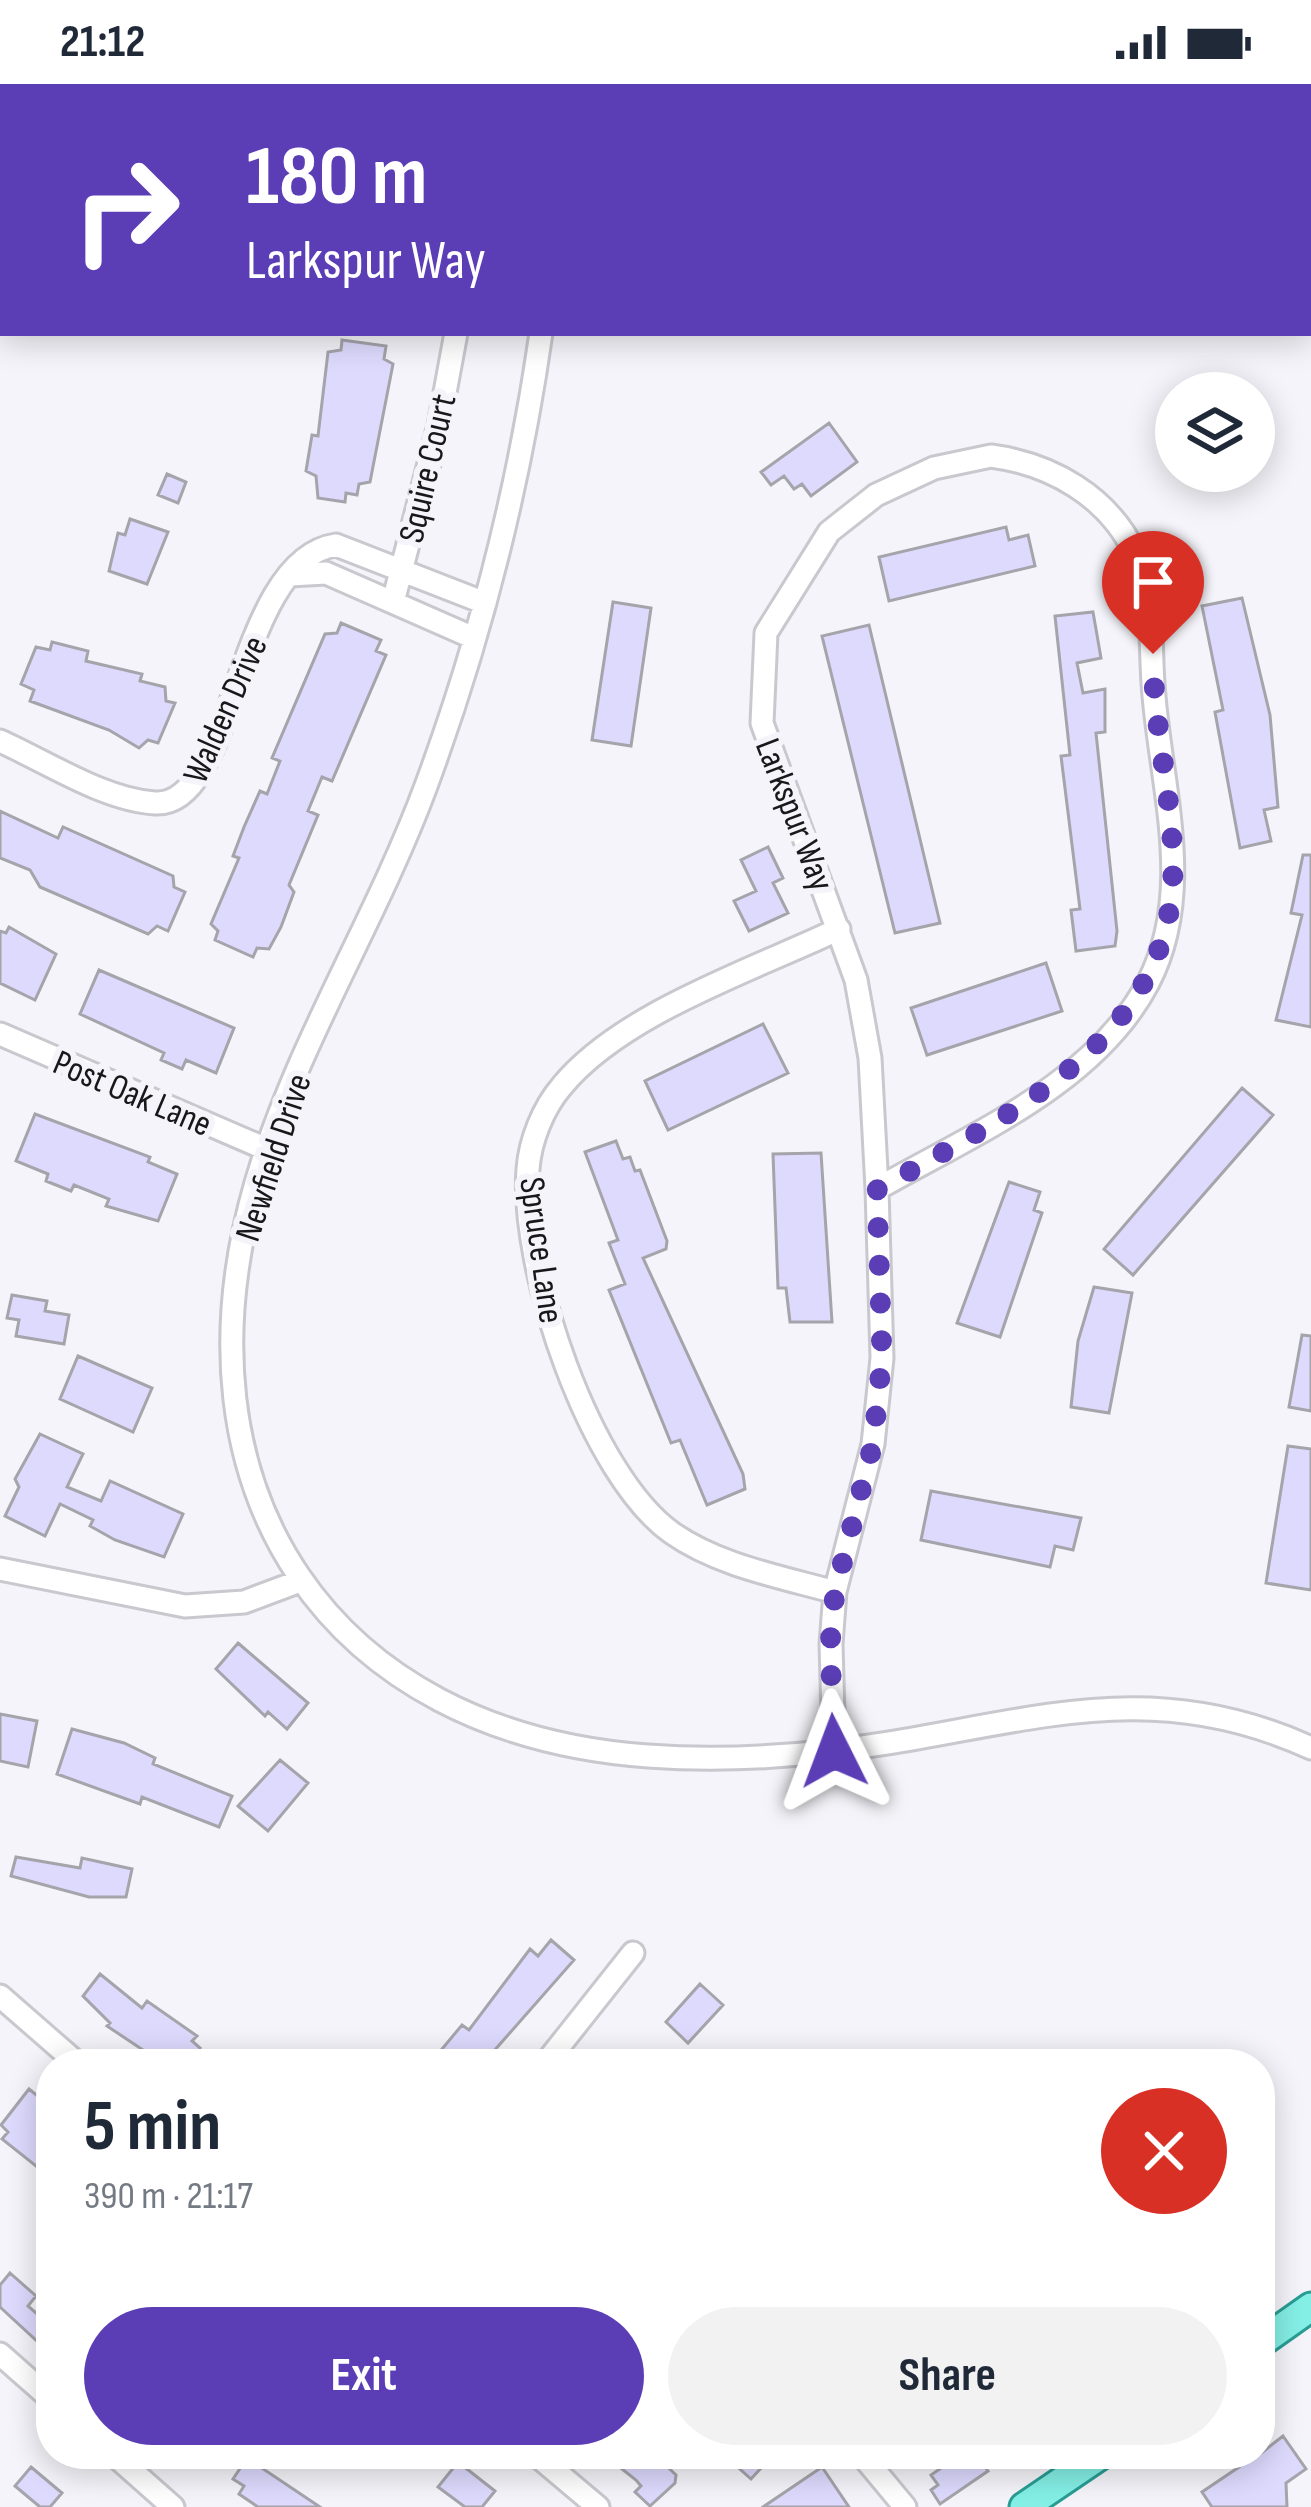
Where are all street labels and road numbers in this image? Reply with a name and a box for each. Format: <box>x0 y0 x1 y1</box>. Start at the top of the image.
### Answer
street label: Squire Court <box>391 390 466 547</box>
street label: Walden Drive <box>175 630 278 790</box>
street label: Larkspur Way <box>745 733 842 897</box>
street label: Post Oak Lane <box>46 1042 218 1147</box>
street label: Newfield Drive <box>227 1069 322 1247</box>
street label: Spruce Lane <box>509 1174 572 1326</box>

